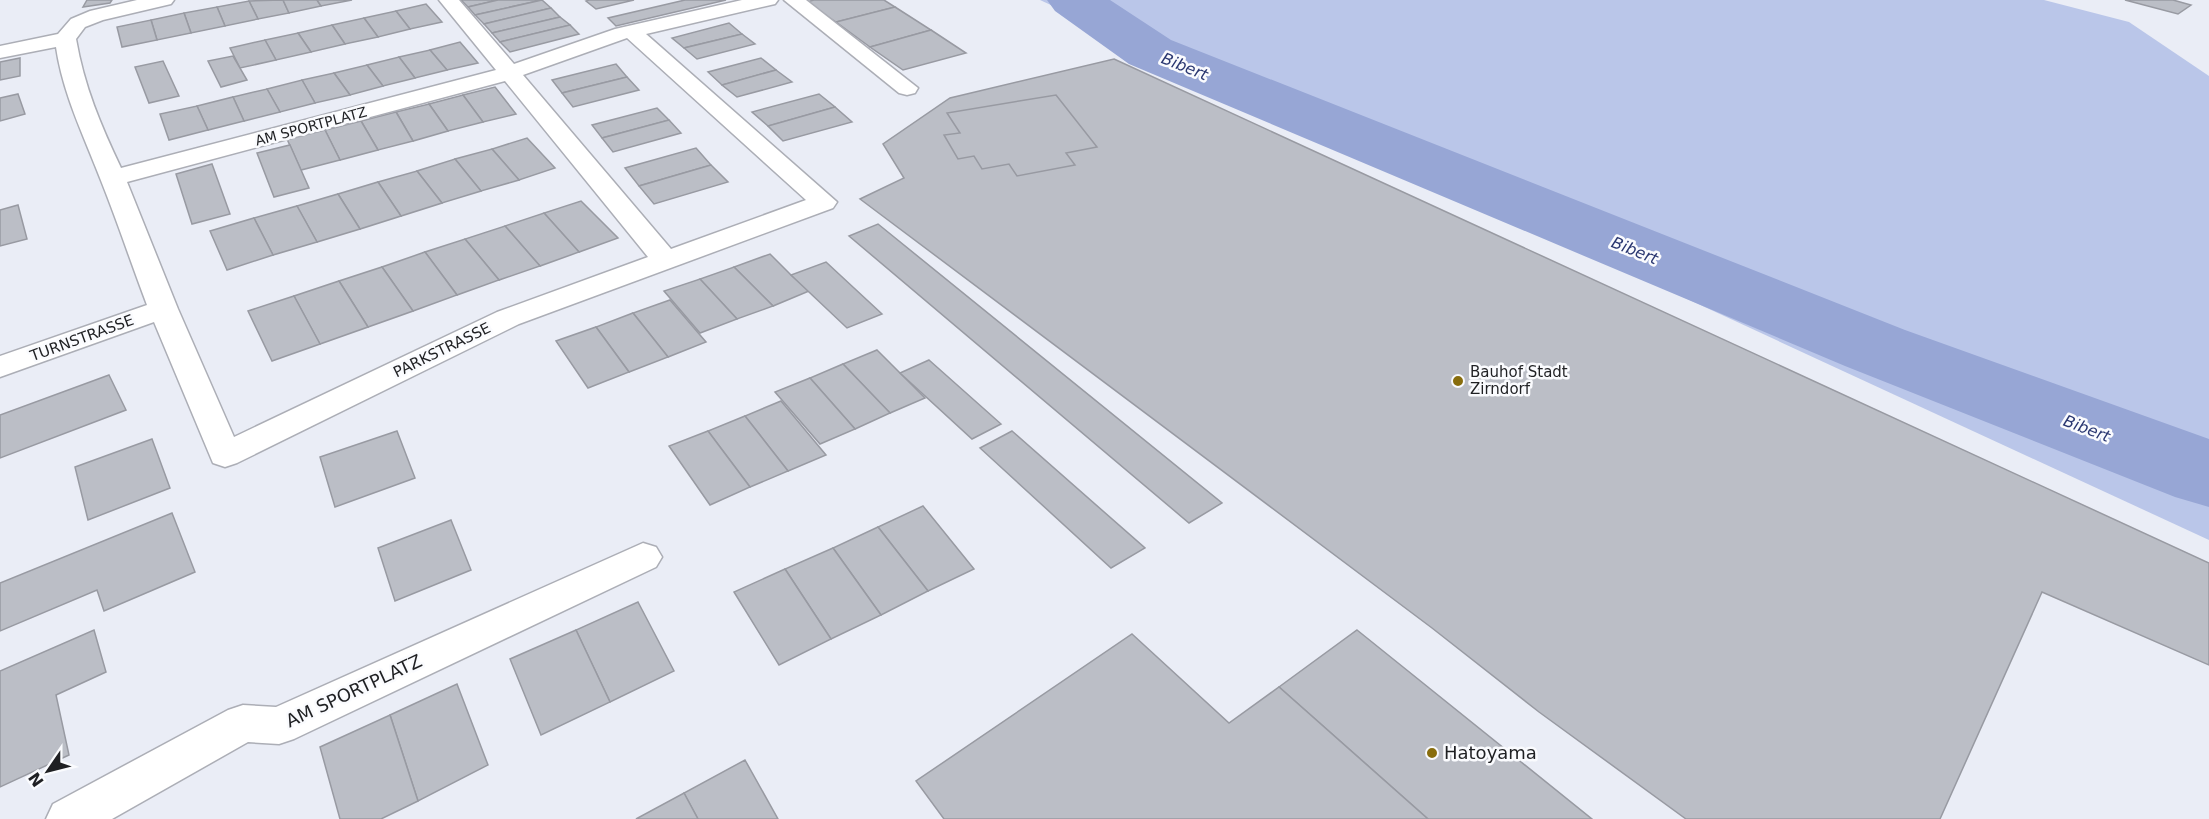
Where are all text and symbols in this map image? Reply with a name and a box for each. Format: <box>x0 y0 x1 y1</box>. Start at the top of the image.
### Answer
water label: Bibert <box>1159 49 1211 85</box>
street label: AM SPORTPLATZ <box>253 103 369 149</box>
water label: Bibert <box>1609 233 1661 269</box>
street label: TURNSTRASSE <box>27 311 136 365</box>
street label: PARKSTRASSE <box>390 319 494 381</box>
place label: Bauhof Stadt Zirndorf <box>1470 363 1568 398</box>
marker: Bauhof Stadt Zirndorf <box>1451 374 1465 388</box>
water label: Bibert <box>2061 411 2113 446</box>
street label: AM SPORTPLATZ <box>282 650 425 731</box>
north arrow <box>18 741 78 801</box>
place label: Hatoyama <box>1444 742 1537 763</box>
marker: Hatoyama <box>1425 746 1439 760</box>
text: N <box>25 768 48 790</box>

